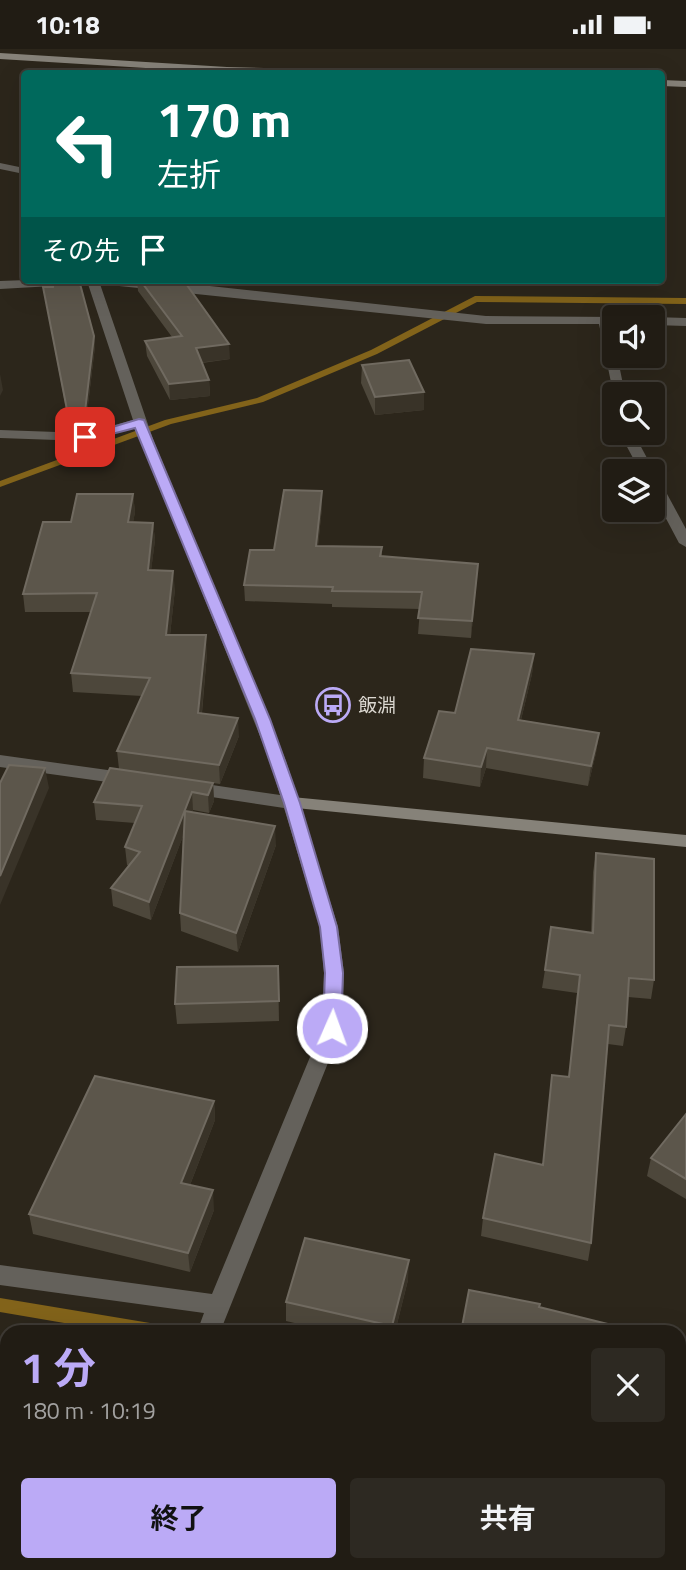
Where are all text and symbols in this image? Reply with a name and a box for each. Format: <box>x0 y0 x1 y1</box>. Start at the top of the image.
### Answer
text: 10:18 <box>35 5 100 44</box>
text: 170 m <box>157 81 291 156</box>
icon: left <box>42 98 133 189</box>
text: 左折 <box>157 150 221 198</box>
text: その先 <box>42 231 120 270</box>
icon: arrive <box>134 231 172 269</box>
map controls <box>602 305 665 522</box>
button: sound <box>602 305 665 368</box>
button: search <box>602 382 665 445</box>
pin <box>55 407 115 467</box>
icon: arrive <box>66 418 104 456</box>
button: layers <box>602 459 665 522</box>
bus stop icon: 飯淵 <box>314 686 352 724</box>
place label: 飯淵 <box>358 690 396 719</box>
position arrow <box>295 991 369 1065</box>
text: 1 分 <box>21 1335 96 1399</box>
button: close <box>591 1348 665 1422</box>
text: 180 m · 10:19 <box>21 1393 156 1428</box>
button: 終了 <box>21 1478 336 1558</box>
button: 共有 <box>350 1478 665 1558</box>

